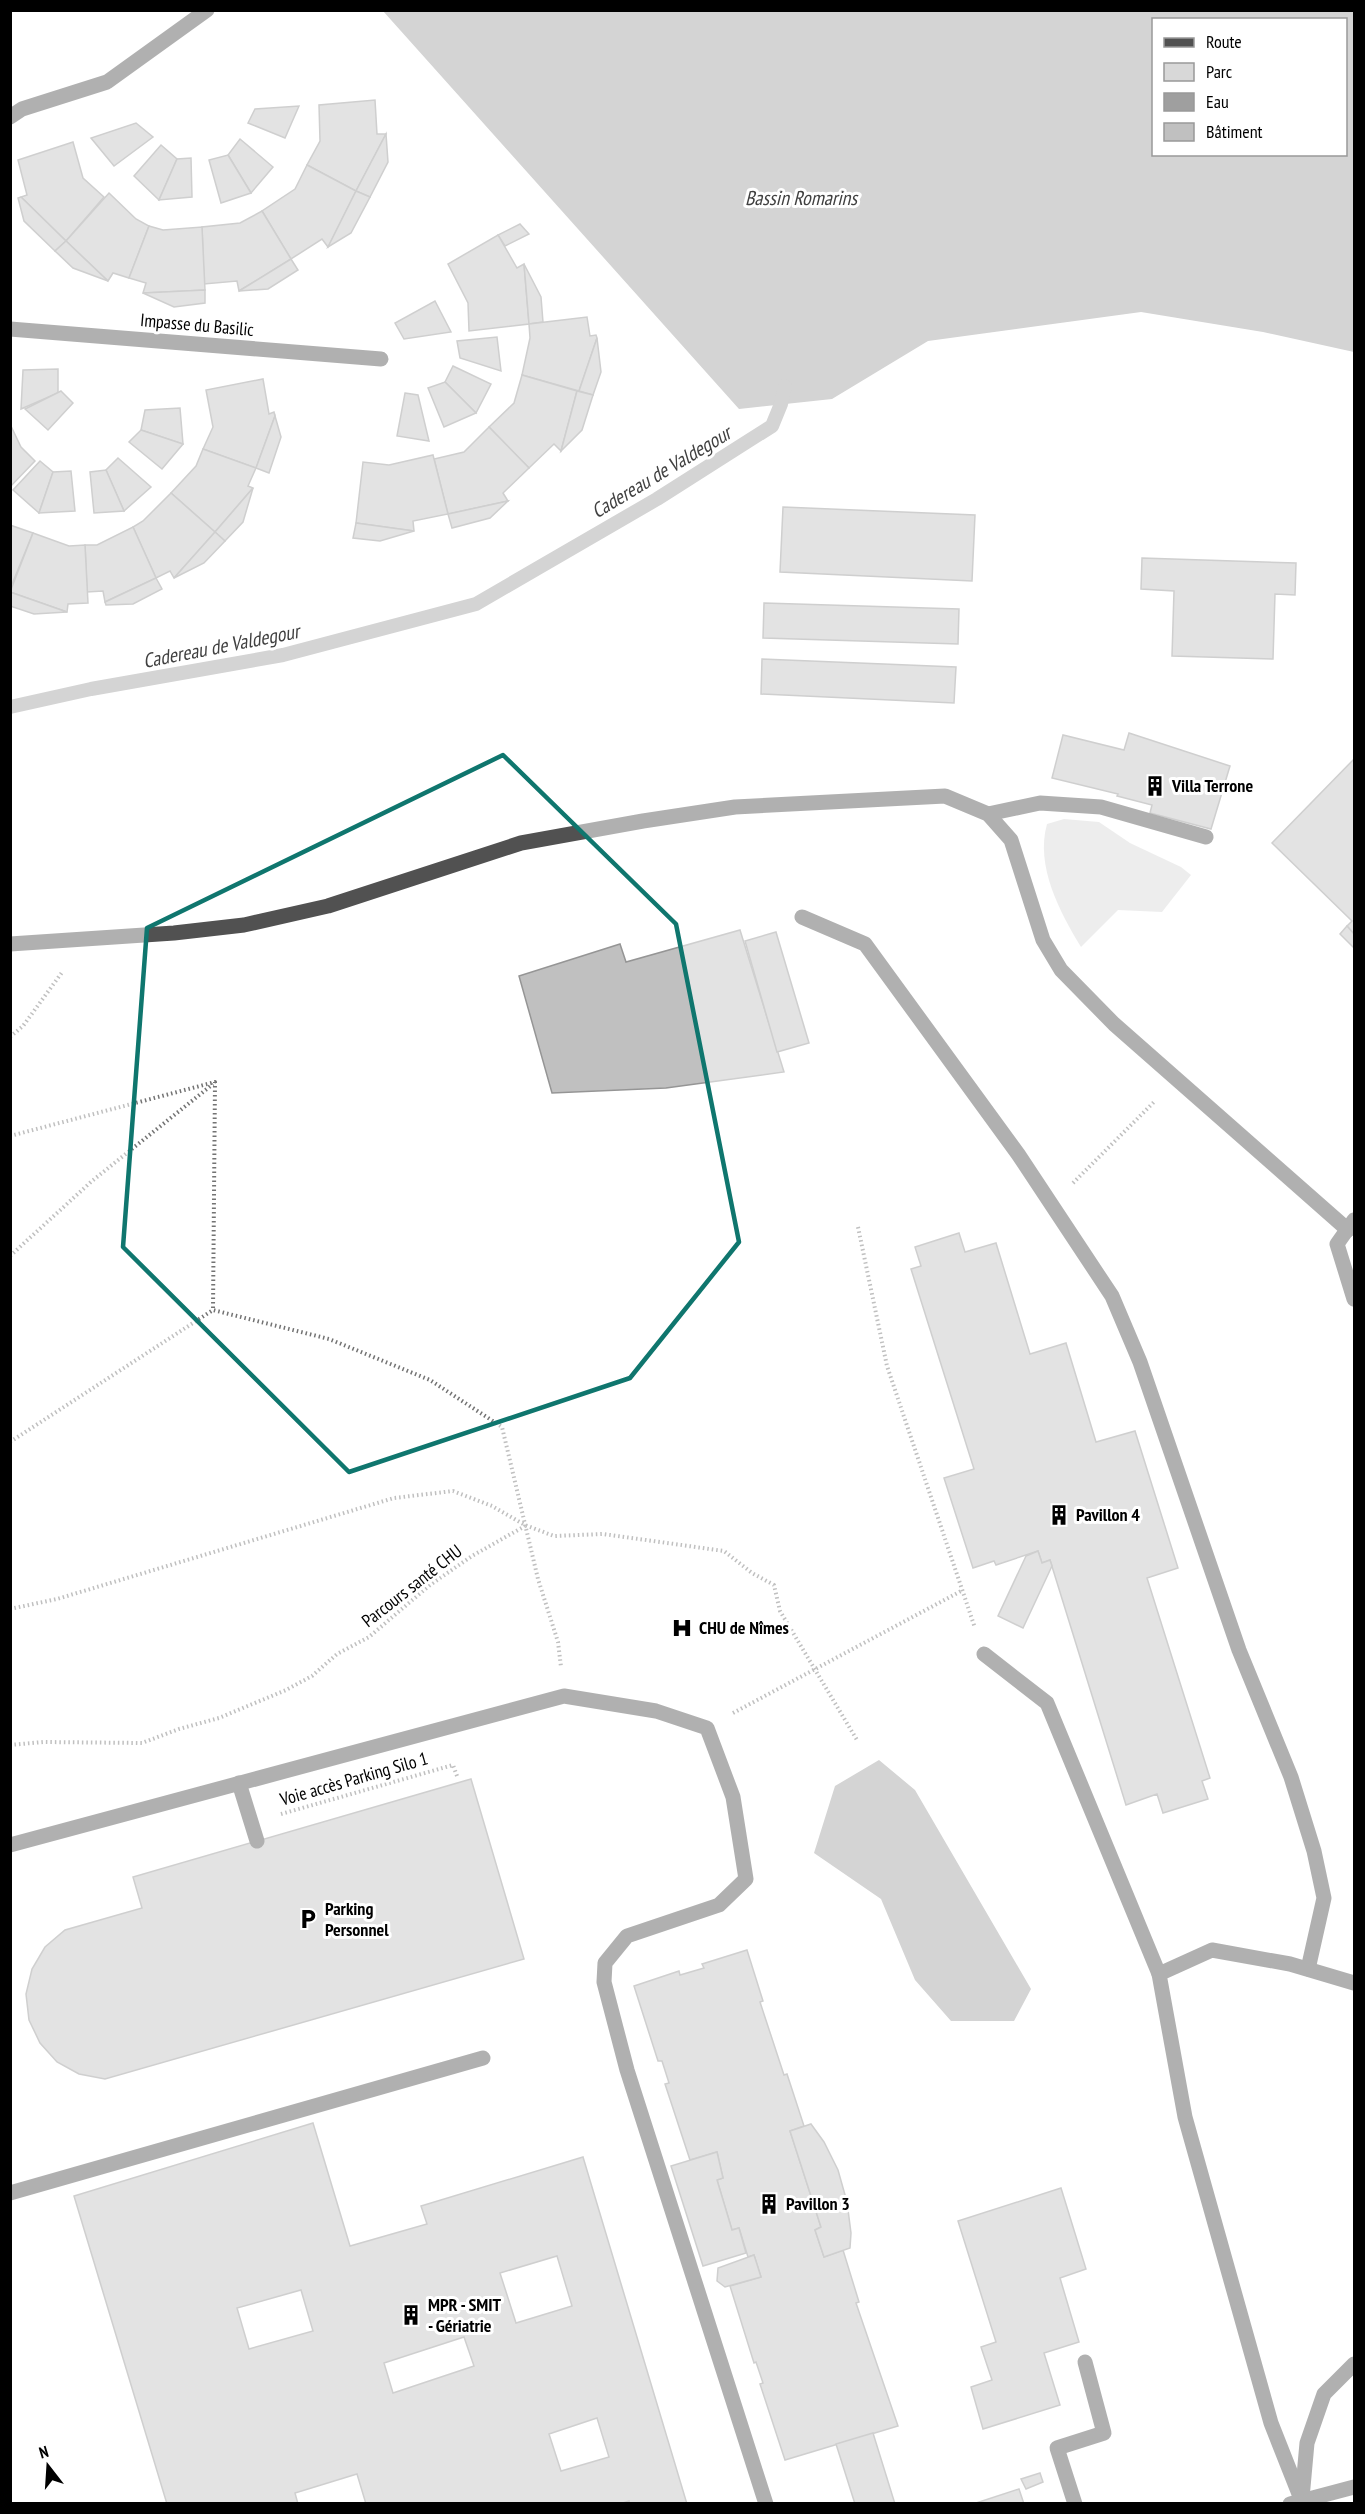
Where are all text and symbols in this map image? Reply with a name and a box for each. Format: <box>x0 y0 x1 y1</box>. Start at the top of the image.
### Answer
legend <box>1152 18 1347 156</box>
text: Route <box>1206 30 1242 53</box>
text: Parc <box>1206 60 1233 83</box>
text: Eau <box>1206 90 1229 113</box>
text: Bâtiment <box>1206 120 1263 143</box>
water label: Bassin Romarins <box>745 185 859 211</box>
street label: Impasse du Basilic <box>139 308 255 341</box>
water label: Cadereau de Valdegour <box>586 419 738 524</box>
water label: Cadereau de Valdegour <box>141 618 304 674</box>
building icon: Villa Terrone <box>1143 774 1167 798</box>
place label: Villa Terrone <box>1171 774 1253 797</box>
building icon: Pavillon 4 <box>1047 1503 1071 1527</box>
place label: Pavillon 4 <box>1076 1503 1140 1526</box>
street label: Parcours santé CHU <box>357 1539 466 1632</box>
hospital icon: CHU de Nîmes <box>670 1616 694 1640</box>
place label: CHU de Nîmes <box>699 1616 789 1639</box>
street label: Voie accès Parking Silo 1 <box>276 1746 430 1811</box>
place label: Parking Personnel <box>325 1897 389 1941</box>
parking icon: Parking Personnel <box>296 1907 320 1931</box>
building icon: Pavillon 3 <box>757 2192 781 2216</box>
place label: Pavillon 3 <box>786 2192 850 2215</box>
place label: MPR - SMIT - Gériatrie <box>428 2293 502 2337</box>
building icon: MPR - SMIT - Gériatrie <box>399 2303 423 2327</box>
north arrow <box>18 2436 78 2496</box>
text: N <box>37 2441 51 2462</box>

